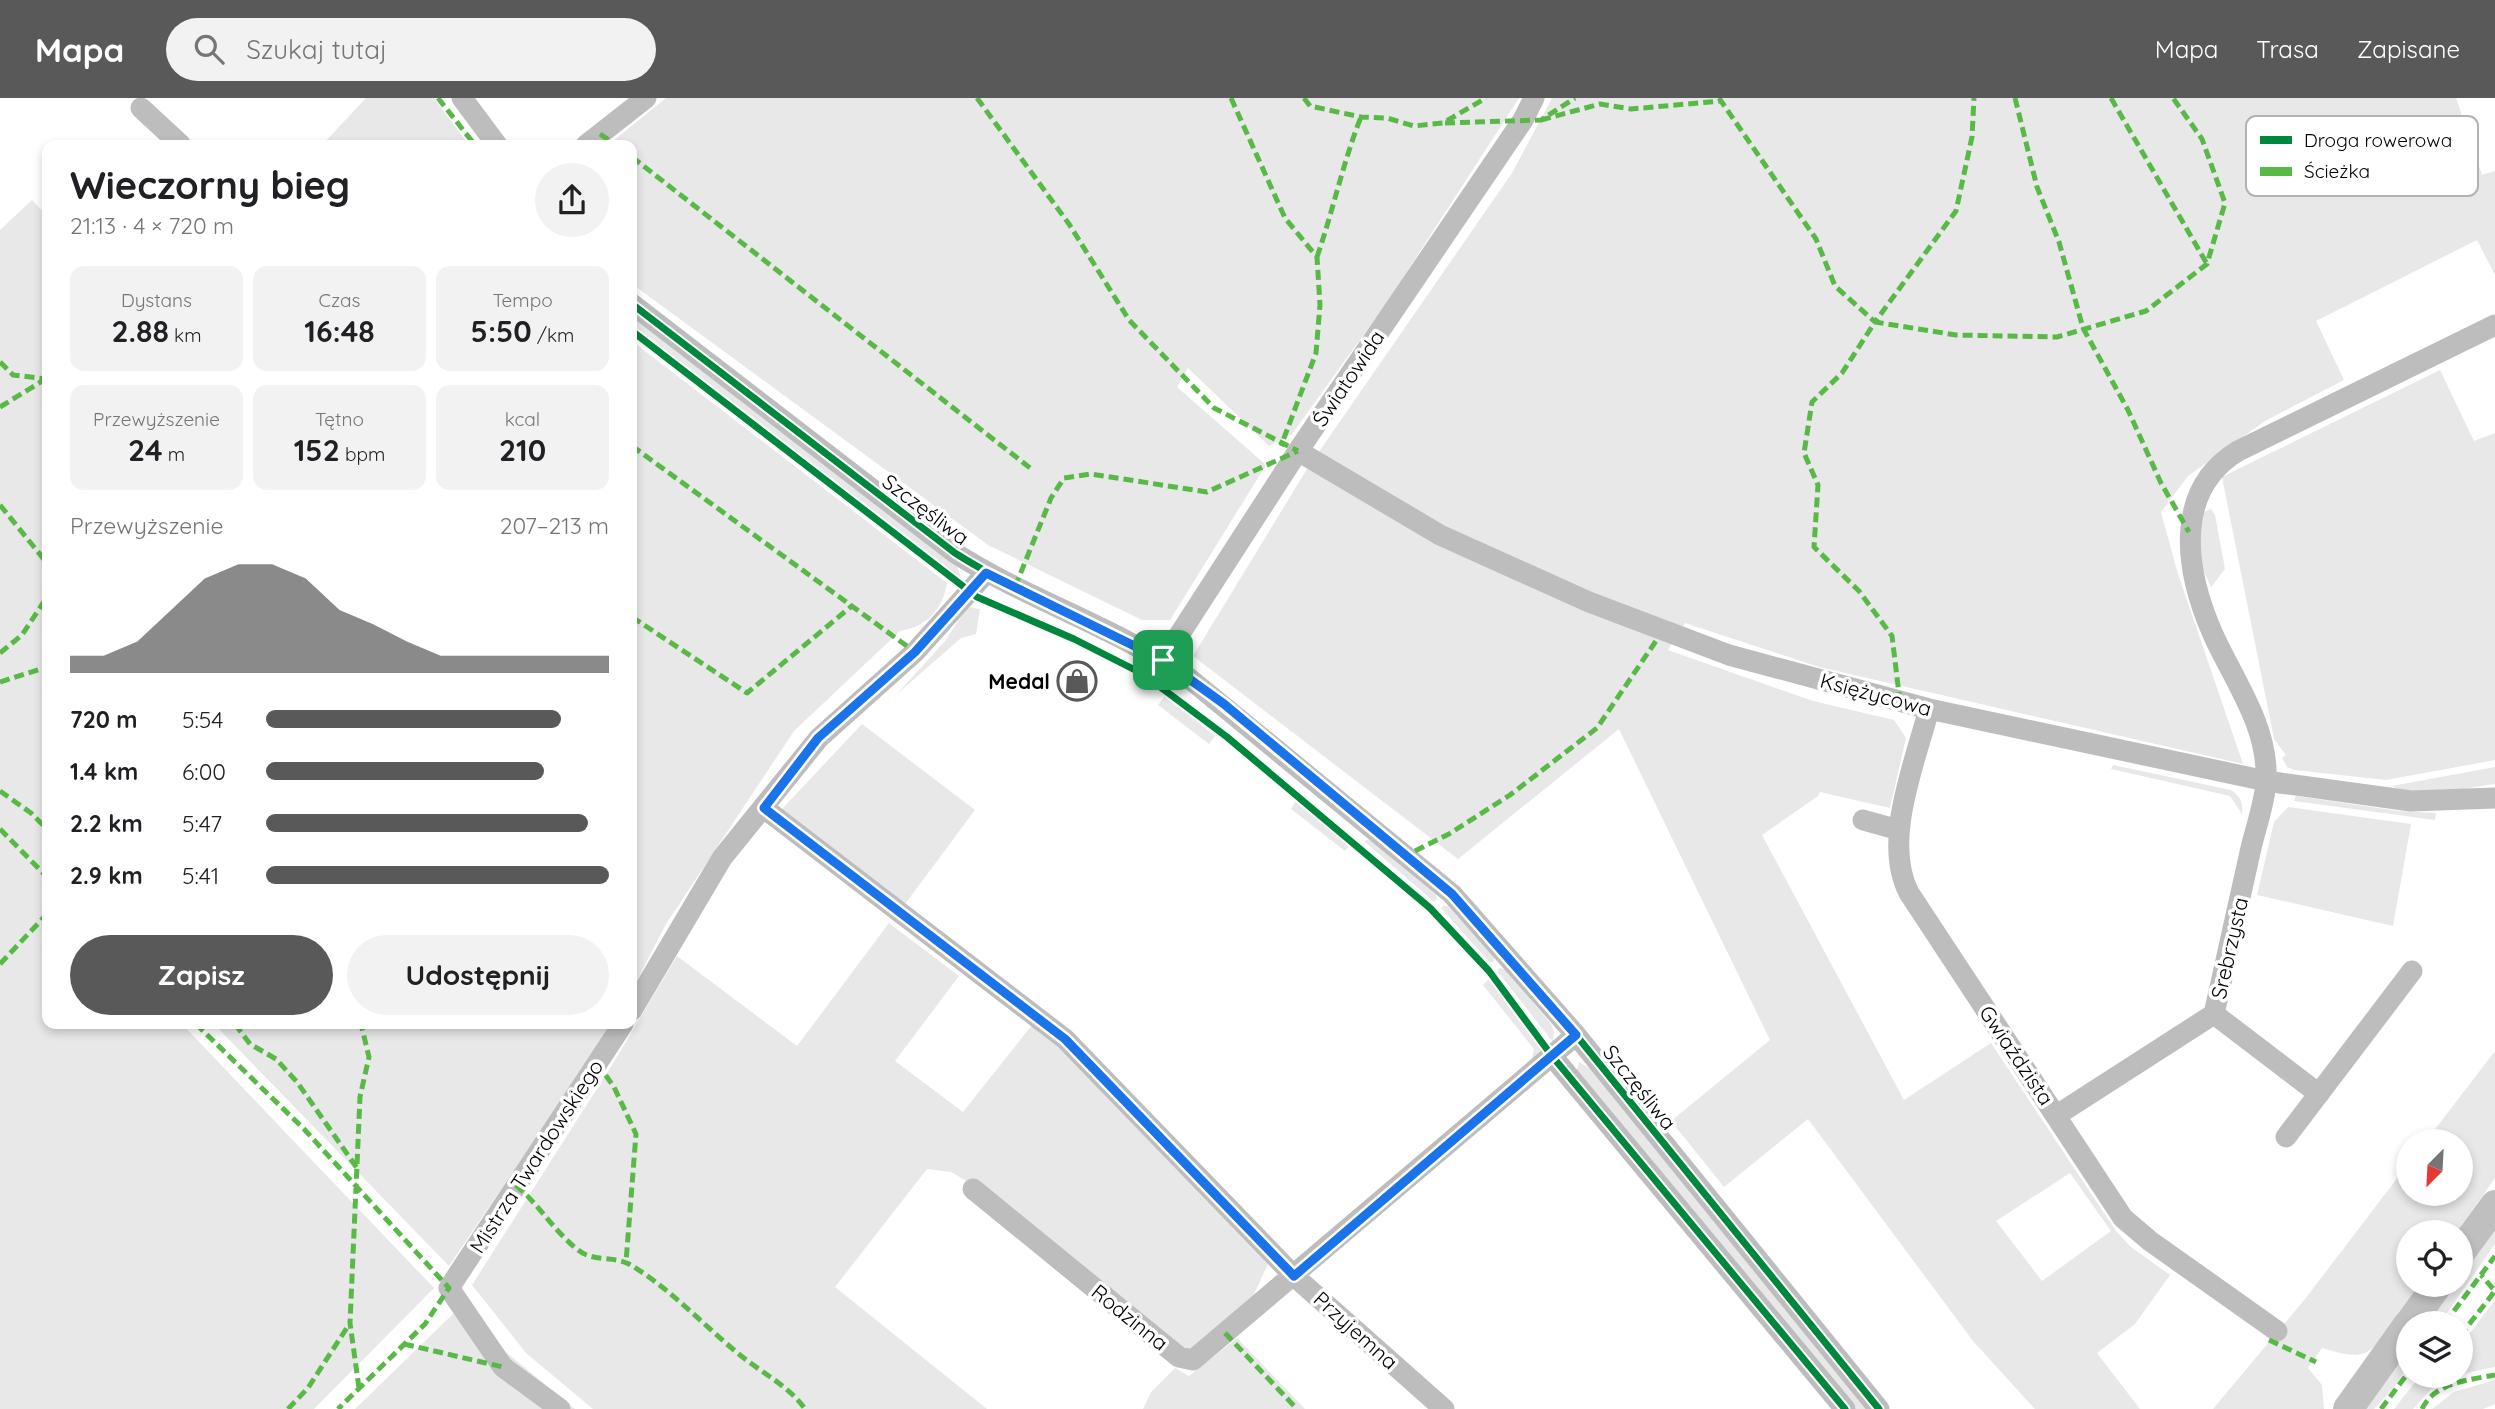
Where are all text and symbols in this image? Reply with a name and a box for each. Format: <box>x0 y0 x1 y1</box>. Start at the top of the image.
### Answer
search box <box>166 18 656 81</box>
text: Mapa <box>35 29 124 70</box>
icon: search <box>190 30 228 68</box>
text: Szukaj tutaj <box>246 33 387 66</box>
text: Mapa <box>2155 34 2218 64</box>
text: Trasa <box>2256 34 2319 64</box>
text: Zapisane <box>2357 34 2460 64</box>
legend <box>2246 116 2478 196</box>
text: Droga rowerowa <box>2304 128 2452 152</box>
text: Ścieżka <box>2304 159 2370 183</box>
text: Wieczorny bieg <box>70 161 350 209</box>
button: share <box>535 163 609 237</box>
text: 21:13 · 4 × 720 m <box>70 211 234 240</box>
text: Dystans <box>121 288 192 312</box>
text: Czas <box>319 288 360 312</box>
text: Tempo <box>492 288 553 312</box>
text: 2.88 <box>111 312 169 350</box>
text: 16:48 <box>304 312 375 350</box>
text: 5:50 <box>471 312 532 350</box>
text: km <box>169 323 202 347</box>
text: /km <box>532 323 574 347</box>
street label: Światowida <box>1306 325 1390 431</box>
text: Przewyższenie <box>93 407 220 431</box>
text: Tętno <box>315 407 364 431</box>
text: kcal <box>505 407 540 431</box>
text: 24 <box>128 431 163 469</box>
text: 152 <box>294 431 340 469</box>
text: 210 <box>499 431 546 469</box>
text: m <box>163 442 185 466</box>
text: bpm <box>340 442 385 466</box>
street label: Szczęśliwa <box>877 468 975 550</box>
text: Przewyższenie <box>70 511 224 540</box>
text: 207–213 m <box>500 511 609 540</box>
pin <box>1133 630 1193 690</box>
icon: arrive <box>1144 641 1182 679</box>
shop icon: Medal <box>1056 660 1098 702</box>
street label: Księżycowa <box>1817 667 1935 721</box>
place label: Medal <box>988 668 1050 694</box>
text: 720 m <box>70 705 137 734</box>
text: 5:54 <box>182 705 224 734</box>
text: 1.4 km <box>70 757 138 786</box>
text: 6:00 <box>182 757 226 786</box>
text: 2.2 km <box>70 809 143 838</box>
text: 5:47 <box>182 809 222 838</box>
text: 2.9 km <box>70 861 143 890</box>
text: 5:41 <box>182 861 219 890</box>
street label: Srebrzysta <box>2205 895 2253 1001</box>
button: Zapisz <box>70 935 333 1015</box>
button: Udostępnij <box>347 935 609 1015</box>
street label: Gwiaździsta <box>1974 1000 2060 1110</box>
street label: Szczęśliwa <box>1598 1039 1682 1135</box>
street label: Mistrza Twardowskiego <box>464 1054 608 1258</box>
north arrow <box>2396 1129 2473 1206</box>
map controls <box>2396 1129 2473 1388</box>
button: locate <box>2396 1220 2473 1297</box>
street label: Rodzinna <box>1086 1278 1174 1356</box>
street label: Przyjemna <box>1309 1285 1403 1375</box>
button: layers <box>2396 1311 2473 1388</box>

